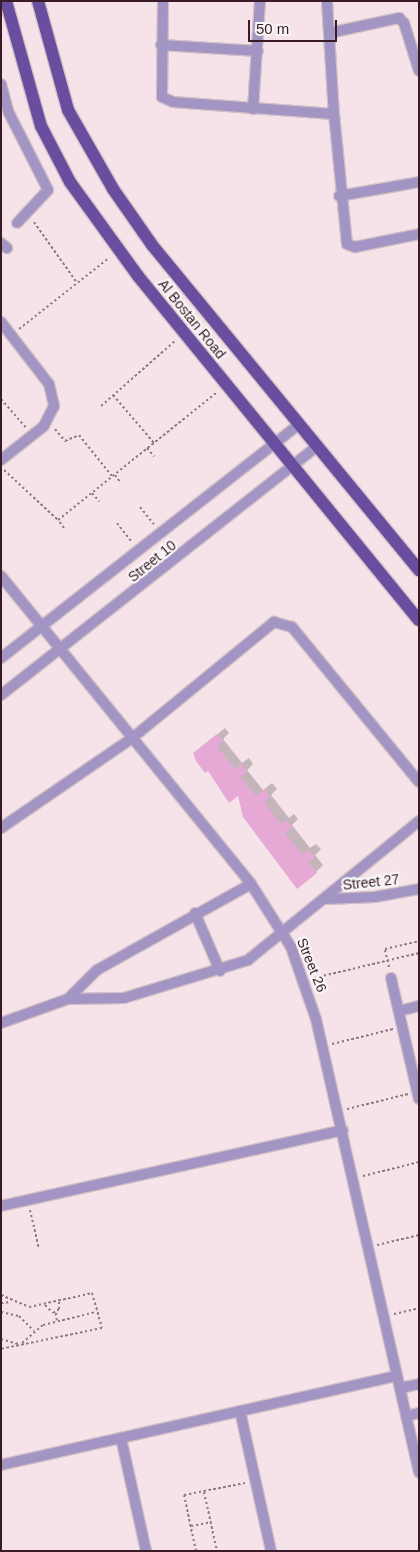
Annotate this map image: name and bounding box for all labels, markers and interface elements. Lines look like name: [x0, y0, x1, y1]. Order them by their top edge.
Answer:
scale bar: [250, 10, 339, 42]
text: 50 m: [256, 20, 289, 37]
street label: Al Bostan Road: [155, 276, 229, 362]
street label: Street 10: [125, 537, 179, 585]
street label: Street 27: [342, 871, 400, 893]
street label: Street 26: [294, 936, 330, 994]

